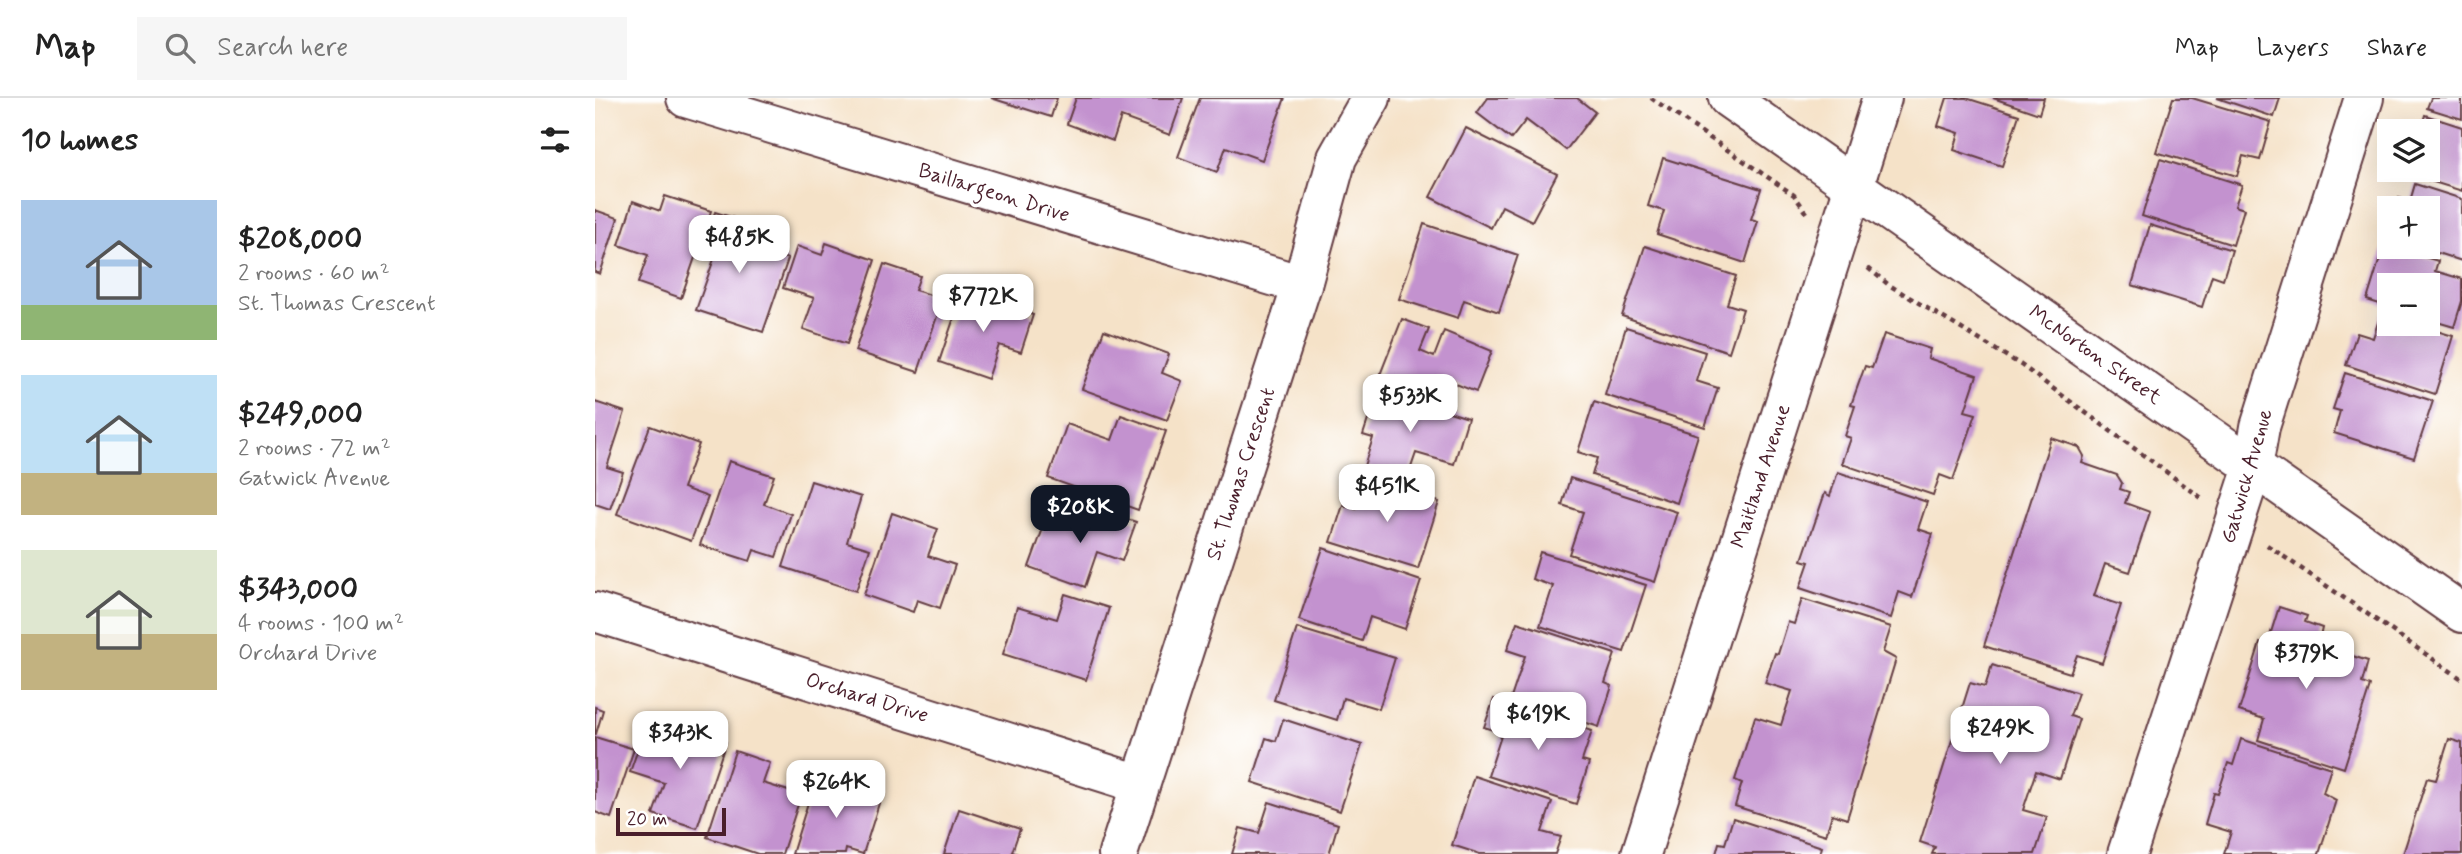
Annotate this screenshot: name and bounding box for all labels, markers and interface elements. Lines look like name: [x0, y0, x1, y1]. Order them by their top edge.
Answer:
search box: [137, 17, 627, 80]
text: Map: [35, 26, 95, 70]
icon: search: [161, 29, 199, 67]
text: Search here: [217, 31, 348, 65]
text: Map: [2175, 33, 2219, 64]
text: Layers: [2257, 33, 2329, 64]
text: Share: [2367, 33, 2427, 64]
map controls: [2377, 119, 2440, 336]
button: layers: [2377, 119, 2440, 182]
text: 10 homes: [21, 121, 138, 160]
icon: filters: [536, 121, 574, 159]
street label: Baillargeon Drive: [914, 157, 1073, 231]
button: +: [2377, 196, 2440, 259]
pin: $485K: [690, 216, 788, 275]
text: $208,000: [238, 220, 362, 259]
text: $485K: [705, 223, 773, 253]
icon: home: [77, 228, 161, 312]
text: 2 rooms · 60 m²: [238, 259, 390, 289]
button: −: [2377, 273, 2440, 336]
pin: $772K: [934, 274, 1032, 334]
text: $772K: [949, 282, 1018, 312]
text: St. Thomas Crescent: [238, 289, 436, 319]
street label: McNorton Street: [2023, 299, 2168, 412]
pin: $533K: [1361, 374, 1459, 434]
text: $533K: [1379, 382, 1441, 412]
street label: St. Thomas Crescent: [1200, 384, 1282, 564]
text: $249,000: [238, 395, 363, 434]
street label: Maitland Avenue: [1725, 400, 1797, 552]
icon: home: [77, 403, 161, 487]
street label: Gatwick Avenue: [2214, 405, 2280, 547]
text: 2 rooms · 72 m²: [238, 434, 391, 464]
text: Gatwick Avenue: [238, 464, 390, 494]
pin: $451K: [1338, 464, 1436, 524]
text: $451K: [1355, 472, 1419, 502]
pin: $208K: [1031, 486, 1129, 545]
text: $208K: [1047, 493, 1113, 523]
text: $343,000: [238, 570, 358, 609]
icon: home: [77, 578, 161, 662]
text: 4 rooms · 100 m²: [238, 609, 404, 639]
pin: $379K: [2257, 632, 2355, 691]
text: Orchard Drive: [238, 639, 377, 669]
text: $379K: [2274, 639, 2338, 669]
street label: Orchard Drive: [802, 666, 932, 730]
pin: $619K: [1489, 692, 1587, 752]
text: $619K: [1506, 700, 1570, 730]
pin: $249K: [1951, 706, 2049, 766]
pin: $343K: [631, 712, 729, 771]
text: $249K: [1966, 714, 2034, 744]
text: $343K: [648, 719, 712, 749]
pin: $264K: [787, 760, 885, 820]
text: $264K: [802, 768, 870, 798]
scale bar: [616, 805, 726, 837]
text: 20 m: [627, 807, 667, 832]

